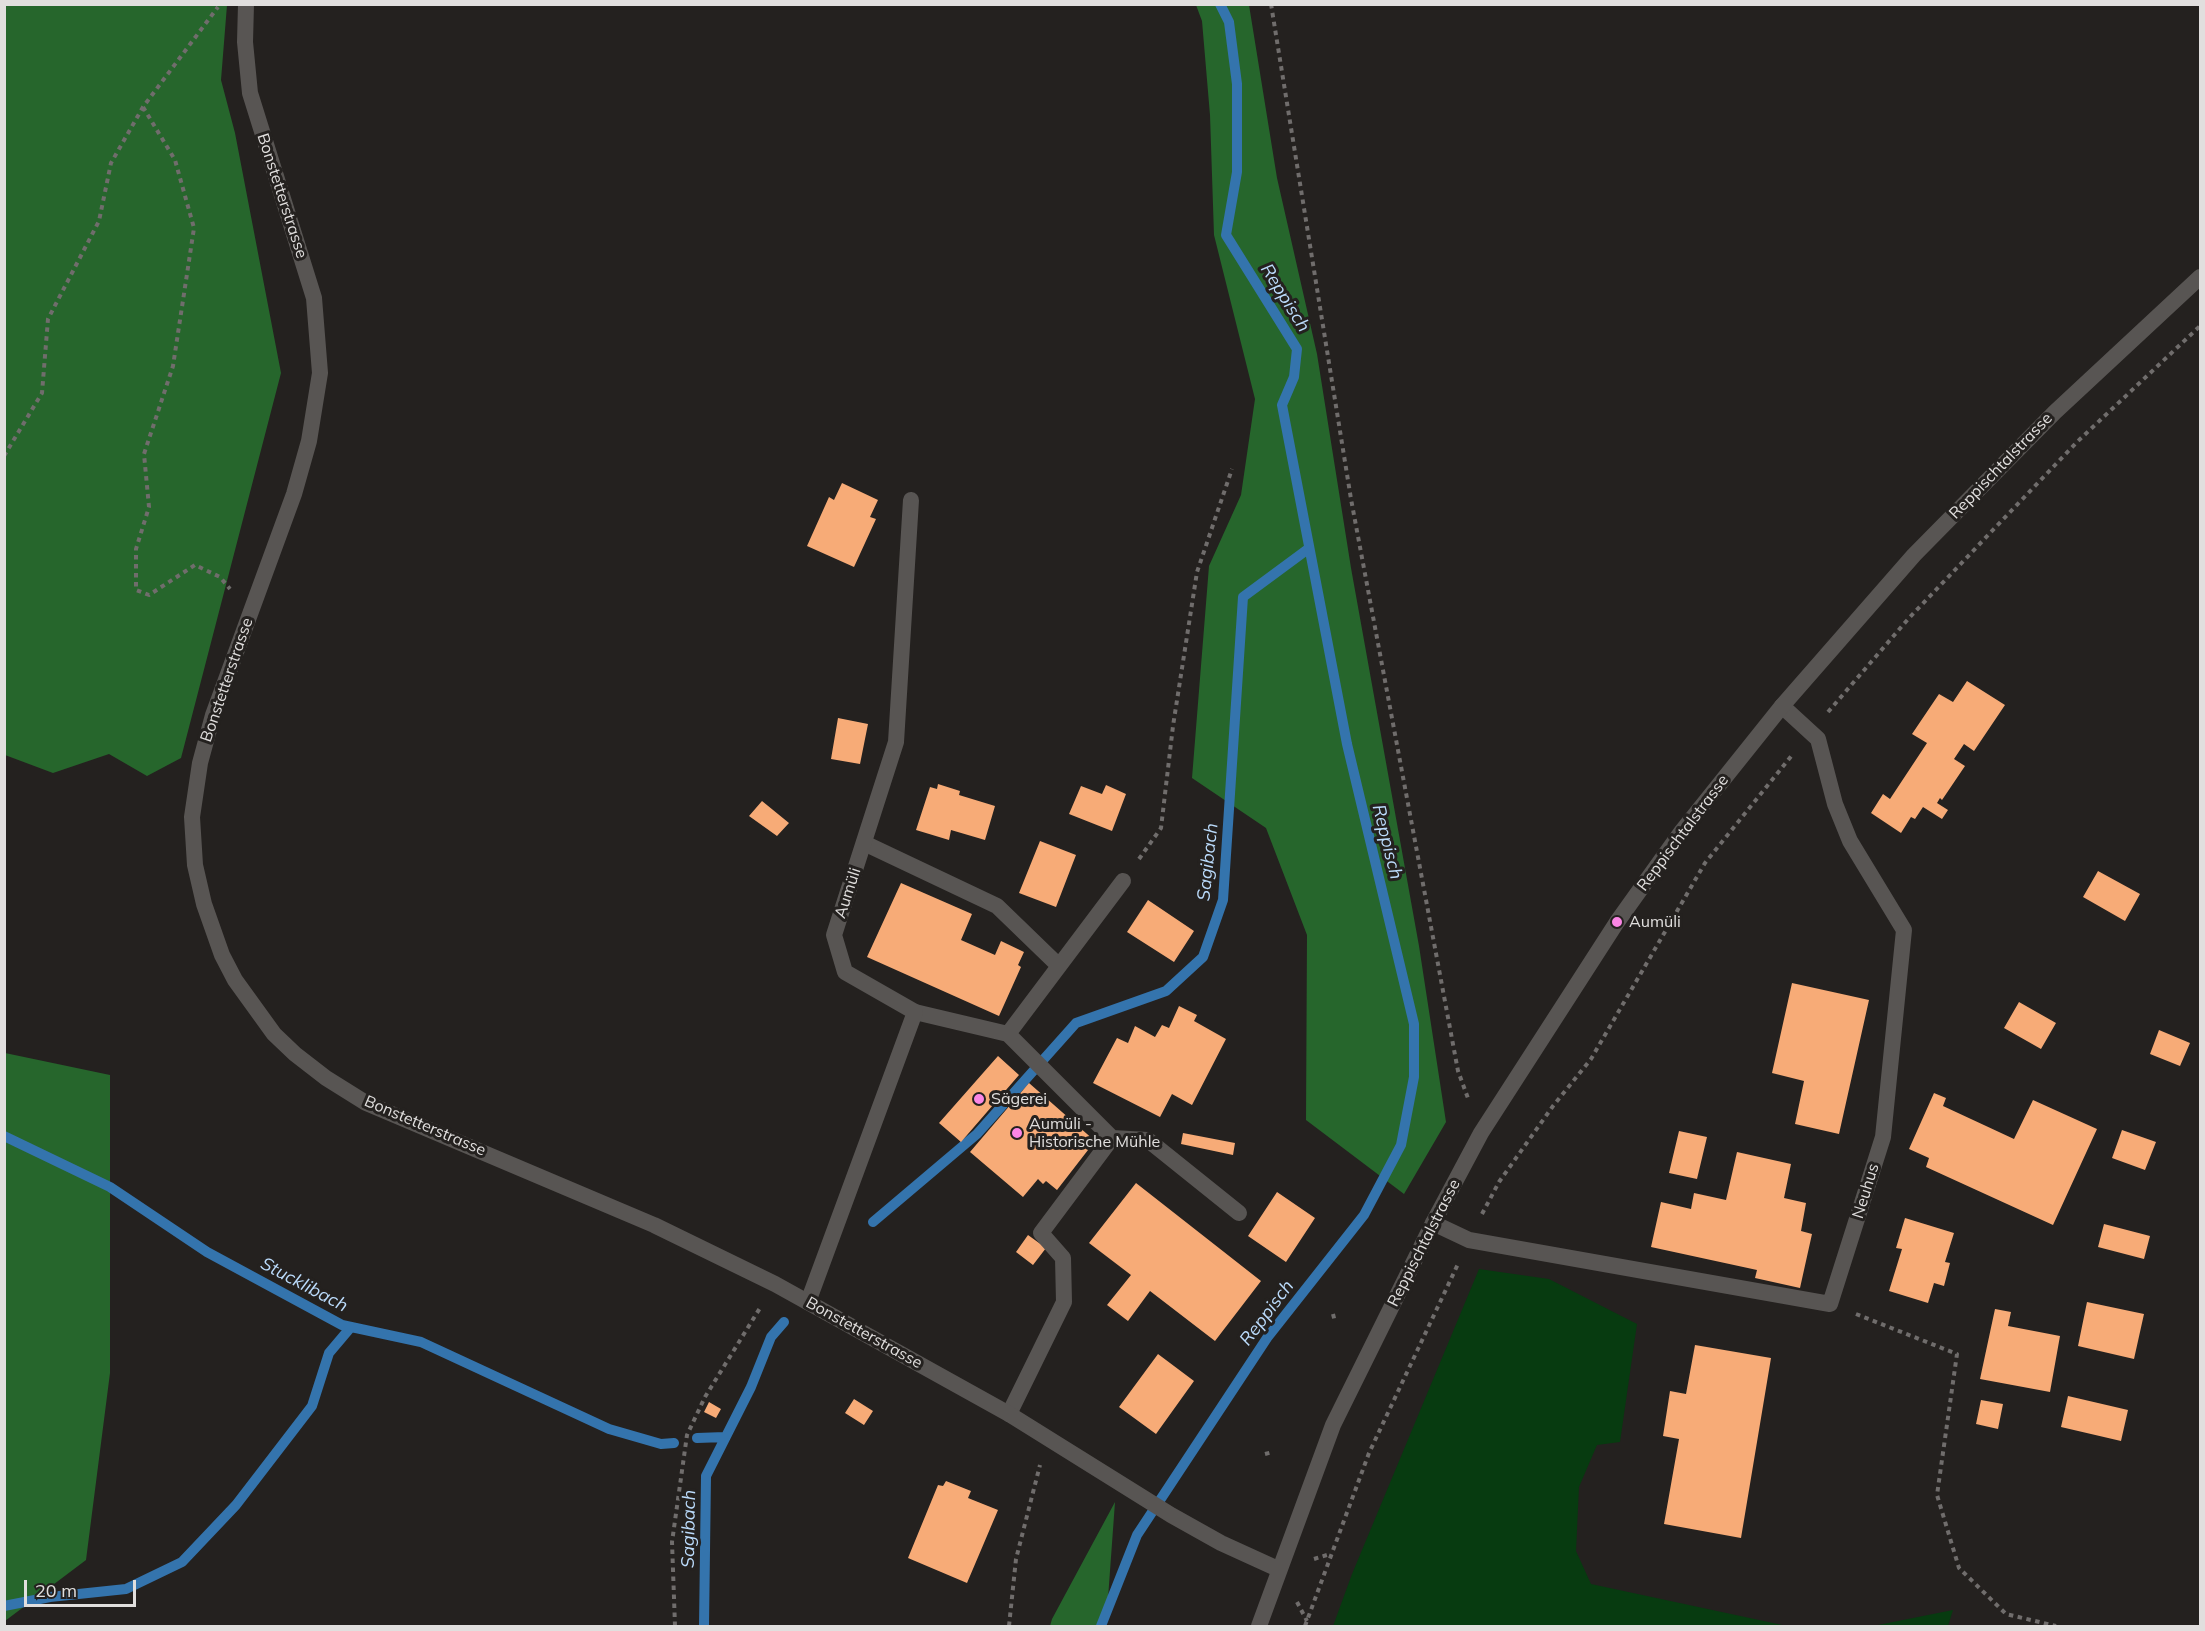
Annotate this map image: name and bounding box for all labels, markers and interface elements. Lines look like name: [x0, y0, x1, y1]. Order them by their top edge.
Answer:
street label: Bonstetterstrasse: [253, 131, 311, 261]
water label: Reppisch: [1256, 260, 1314, 336]
street label: Reppischtalstrasse: [1945, 409, 2057, 523]
street label: Bonstetterstrasse: [197, 615, 257, 745]
street label: Reppischtalstrasse: [1633, 771, 1733, 895]
water label: Reppisch: [1367, 802, 1407, 882]
water label: Sagibach: [1193, 822, 1223, 902]
street label: Aumüli: [831, 865, 865, 921]
place label: Aumüli: [1629, 912, 1681, 932]
marker: Aumüli: [1610, 915, 1624, 929]
place label: Sägerei: [991, 1089, 1047, 1109]
street label: Bonstetterstrasse: [361, 1092, 489, 1160]
marker: Sägerei: [972, 1092, 986, 1106]
place label: Aumüli - Historische Mühle: [1029, 1114, 1160, 1152]
marker: Aumüli - Historische Mühle: [1010, 1126, 1024, 1140]
street label: Neuhus: [1849, 1161, 1883, 1221]
street label: Reppischtalstrasse: [1384, 1176, 1464, 1310]
water label: Stucklibach: [257, 1253, 351, 1317]
water label: Reppisch: [1235, 1276, 1299, 1350]
street label: Bonstetterstrasse: [802, 1293, 926, 1373]
water label: Sagibach: [678, 1490, 700, 1568]
scale bar: [27, 1568, 140, 1606]
text: 20 m: [35, 1579, 77, 1602]

